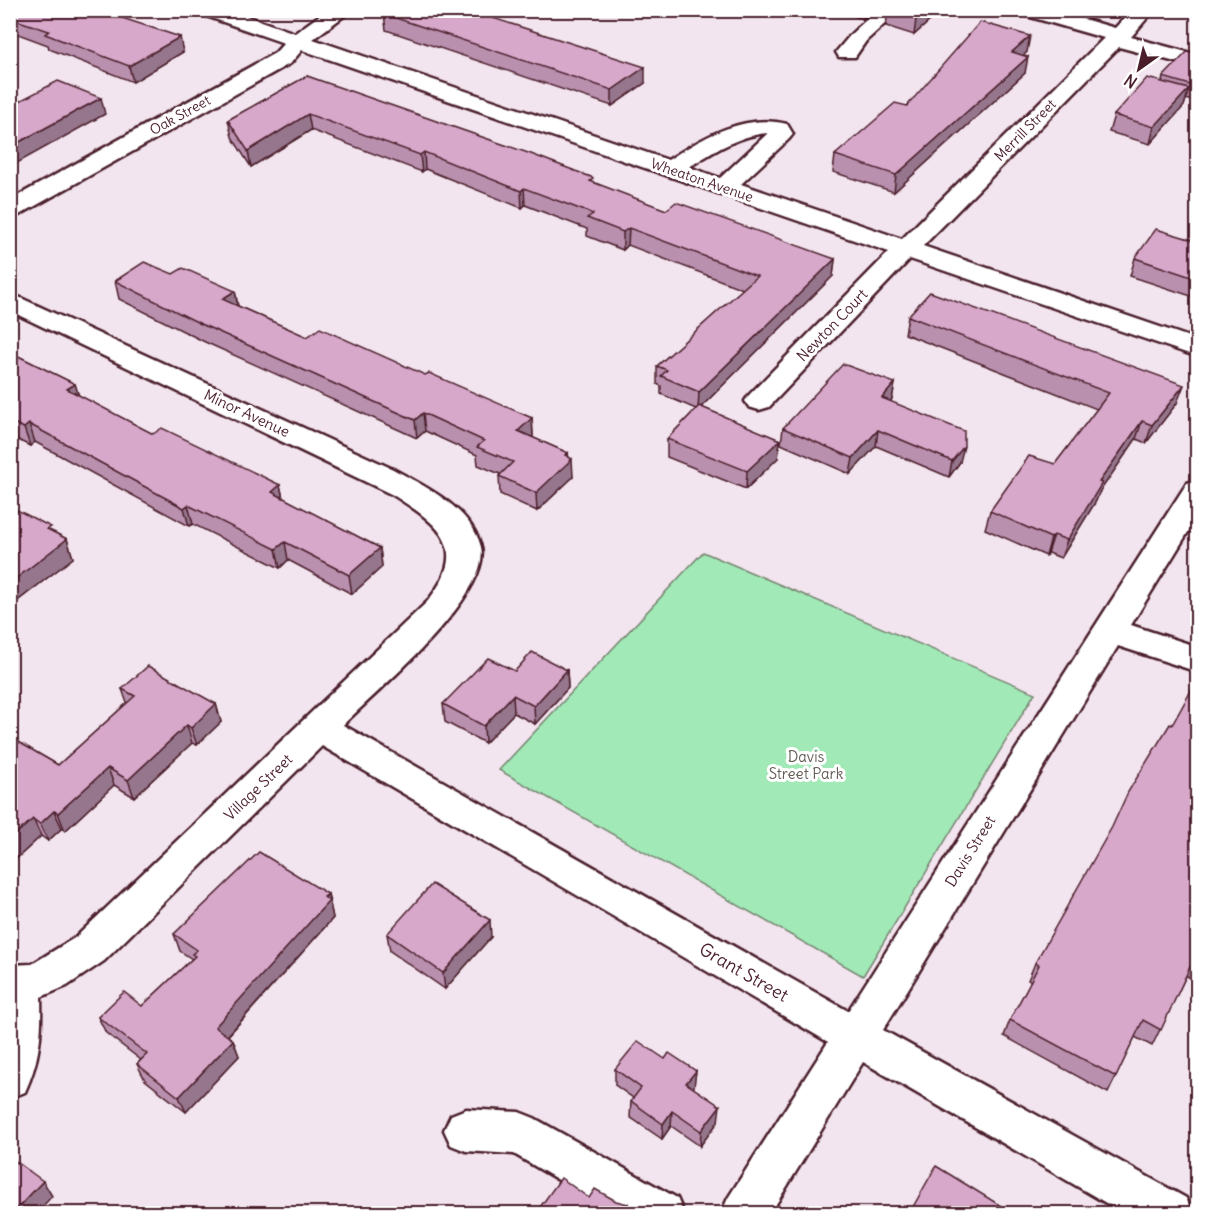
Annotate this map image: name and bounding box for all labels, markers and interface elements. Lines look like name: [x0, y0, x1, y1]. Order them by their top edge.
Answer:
north arrow: [1109, 39, 1169, 99]
text: N: [1120, 70, 1141, 93]
street label: Oak Street: [146, 91, 214, 139]
street label: Merrill Street: [990, 95, 1060, 165]
street label: Wheaton Avenue: [648, 154, 756, 206]
street label: Newton Court: [793, 285, 871, 365]
street label: Minor Avenue: [201, 385, 293, 441]
park label: Davis Street Park: [769, 747, 844, 783]
street label: Village Street: [220, 750, 296, 824]
street label: Davis Street: [941, 812, 999, 890]
street label: Grant Street: [695, 937, 793, 1007]

